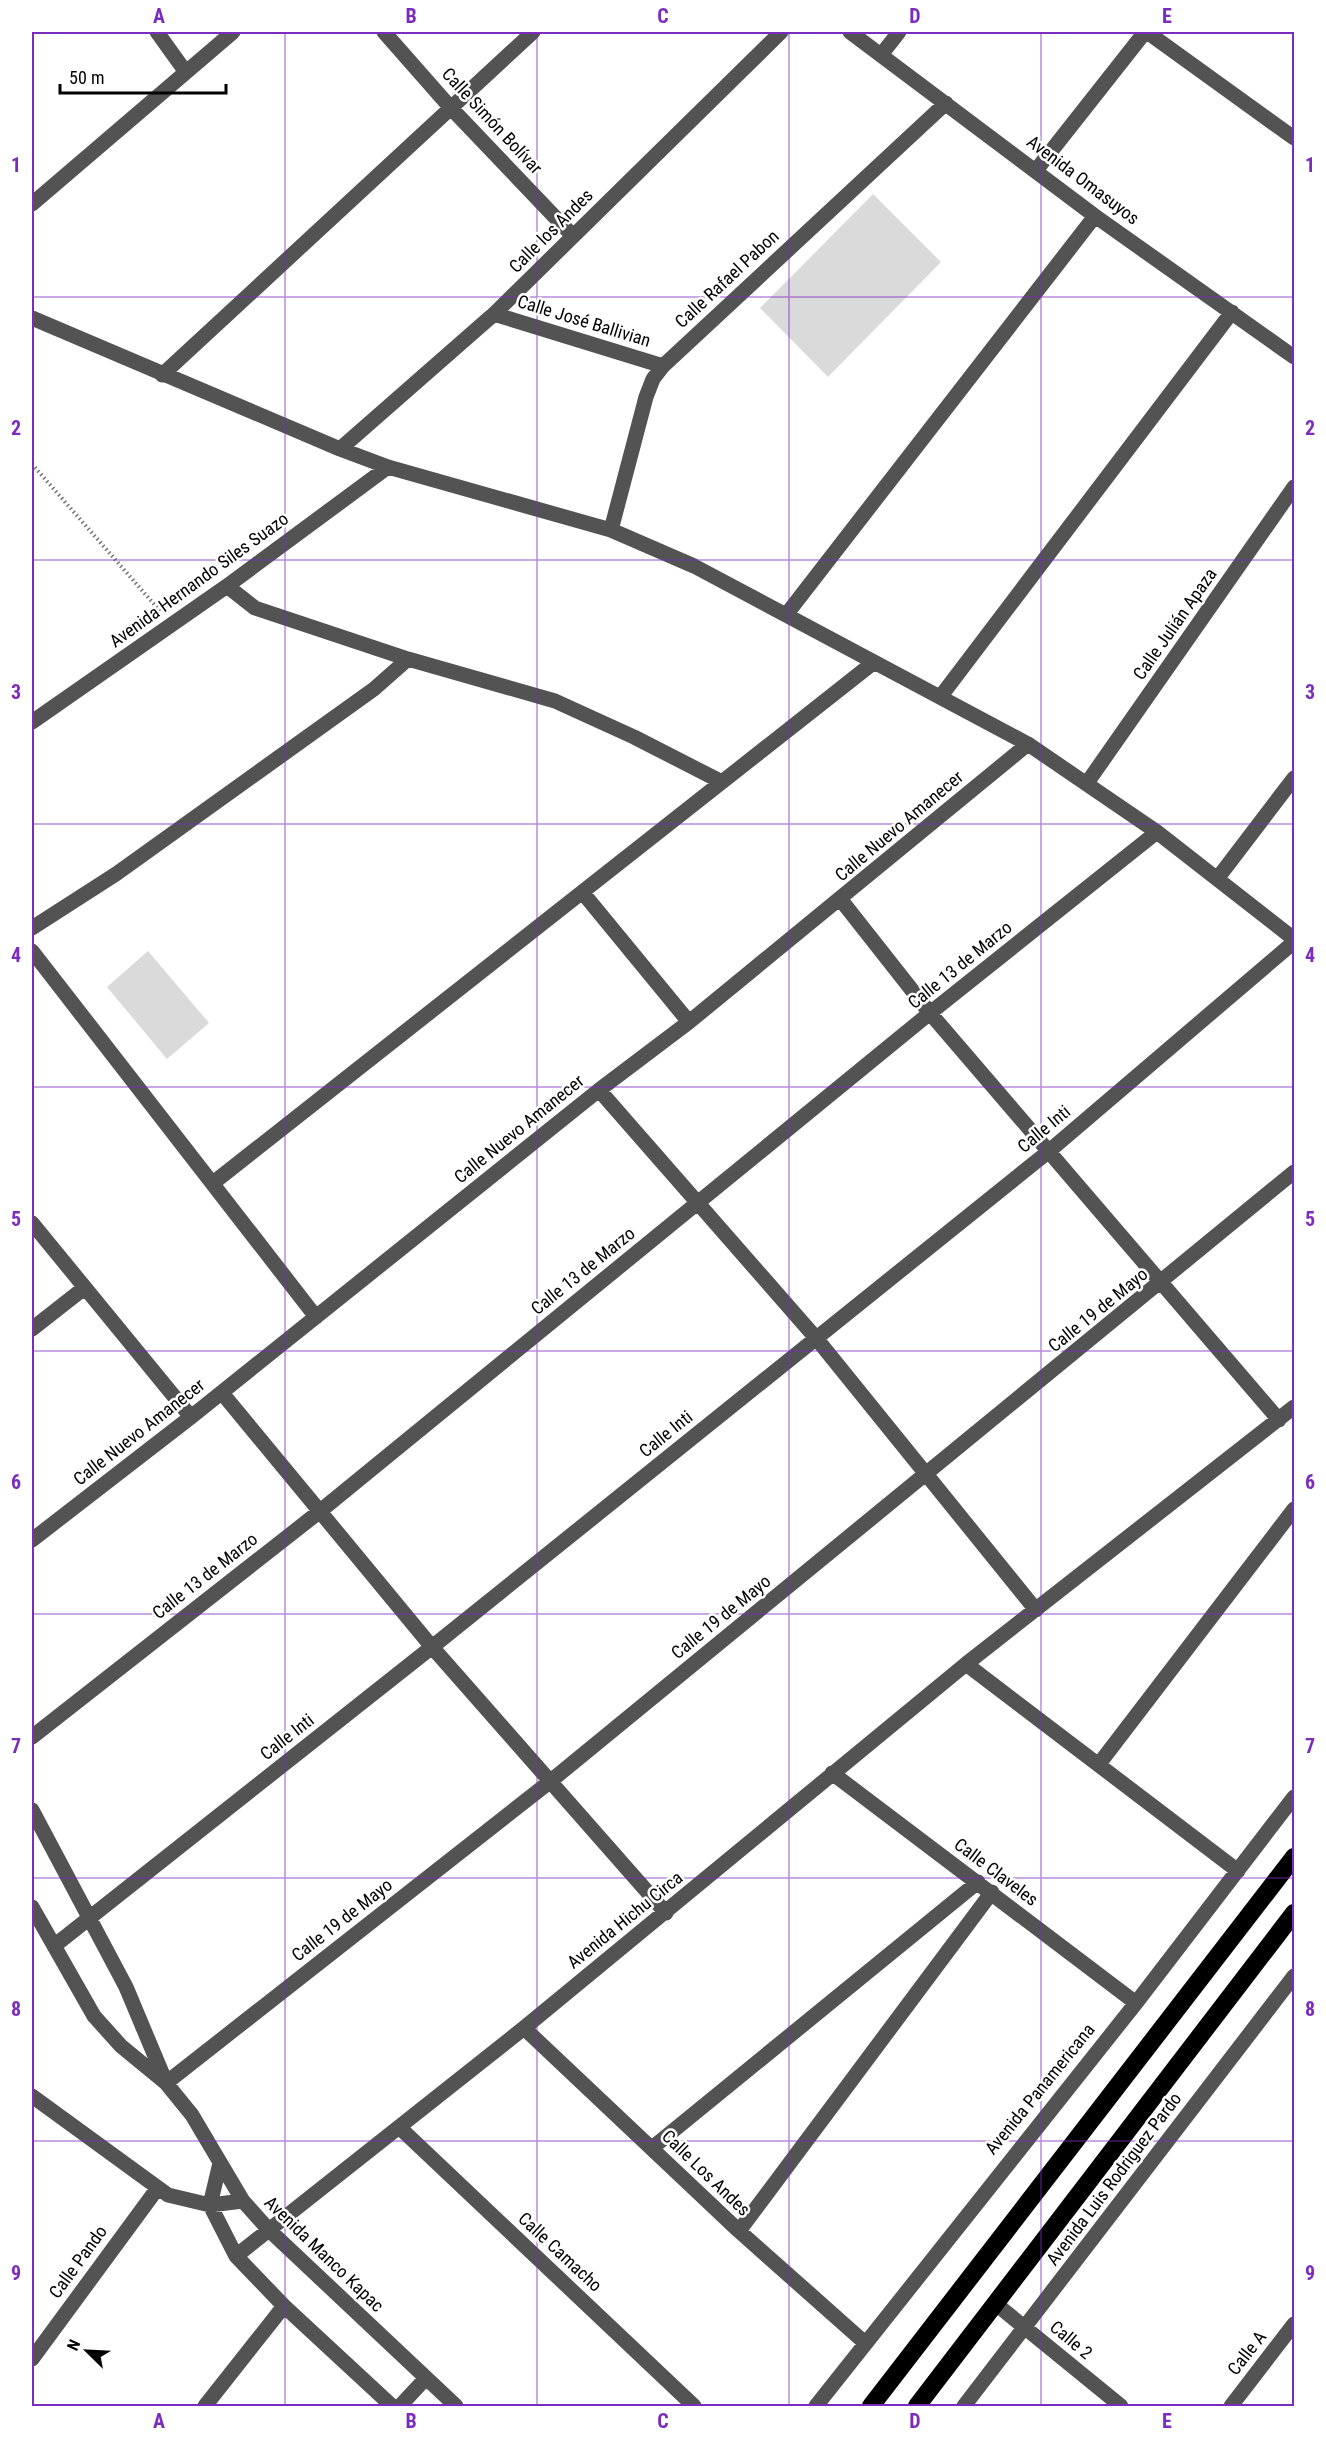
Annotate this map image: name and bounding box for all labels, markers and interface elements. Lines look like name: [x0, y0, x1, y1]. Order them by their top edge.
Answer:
text: A: [153, 4, 165, 28]
text: B: [405, 4, 417, 28]
text: C: [657, 4, 669, 28]
text: D: [909, 4, 921, 28]
text: E: [1162, 4, 1172, 28]
scale bar: [60, 57, 226, 95]
street label: Calle Simón Bolívar: [438, 63, 547, 178]
text: 50 m: [69, 67, 104, 88]
street label: Avenida Omasuyos: [1023, 131, 1144, 229]
text: 1: [11, 153, 21, 177]
text: 1: [1305, 153, 1315, 177]
street label: Calle los Andes: [504, 184, 597, 277]
street label: Calle Rafael Pabon: [671, 225, 783, 332]
street label: Calle José Ballivian: [515, 290, 653, 351]
text: 2: [11, 416, 21, 440]
text: 2: [1305, 416, 1315, 440]
street label: Avenida Hernando Siles Suazo: [105, 508, 292, 651]
street label: Calle Julián Apaza: [1128, 564, 1221, 683]
text: 3: [11, 680, 21, 704]
text: 3: [1305, 680, 1315, 704]
street label: Calle Nuevo Amanecer: [830, 766, 967, 885]
street label: Calle 13 de Marzo: [904, 916, 1016, 1013]
text: 4: [11, 943, 21, 967]
text: 4: [1305, 943, 1315, 967]
street label: Calle Nuevo Amanecer: [450, 1070, 588, 1187]
street label: Calle Inti: [1013, 1101, 1074, 1157]
text: 5: [11, 1207, 21, 1231]
text: 5: [1305, 1207, 1315, 1231]
street label: Calle 13 de Marzo: [527, 1222, 639, 1319]
street label: Calle 19 de Mayo: [1044, 1263, 1152, 1356]
street label: Calle Nuevo Amanecer: [69, 1374, 209, 1489]
street label: Calle Inti: [635, 1406, 697, 1461]
text: 6: [11, 1470, 21, 1494]
text: 6: [1305, 1470, 1315, 1494]
street label: Calle 13 de Marzo: [148, 1528, 261, 1623]
street label: Calle 19 de Mayo: [667, 1570, 775, 1663]
street label: Calle Inti: [256, 1709, 318, 1764]
text: 7: [11, 1734, 21, 1758]
text: 7: [1305, 1734, 1315, 1758]
street label: Calle Claveles: [950, 1833, 1042, 1910]
street label: Avenida Hichu Circa: [563, 1867, 687, 1973]
street label: Calle 19 de Mayo: [287, 1874, 396, 1965]
text: 8: [11, 1997, 21, 2021]
text: 8: [1305, 1997, 1315, 2021]
street label: Avenida Panamericana: [980, 2019, 1099, 2158]
street label: Avenida Luis Rodriguez Pardo: [1042, 2088, 1185, 2269]
street label: Calle Los Andes: [658, 2125, 755, 2220]
street label: Avenida Manco Kapac: [261, 2191, 388, 2316]
street label: Calle Camacho: [514, 2208, 607, 2296]
street label: Calle Pando: [44, 2221, 111, 2302]
text: 9: [11, 2261, 21, 2285]
text: 9: [1305, 2261, 1315, 2285]
street label: Calle 2: [1046, 2316, 1097, 2363]
north arrow: [57, 2321, 117, 2381]
street label: Calle A: [1223, 2326, 1271, 2379]
text: N: [63, 2337, 84, 2353]
text: A: [153, 2409, 165, 2433]
text: B: [405, 2409, 417, 2433]
text: C: [657, 2409, 669, 2433]
text: D: [909, 2409, 921, 2433]
text: E: [1162, 2409, 1172, 2433]

